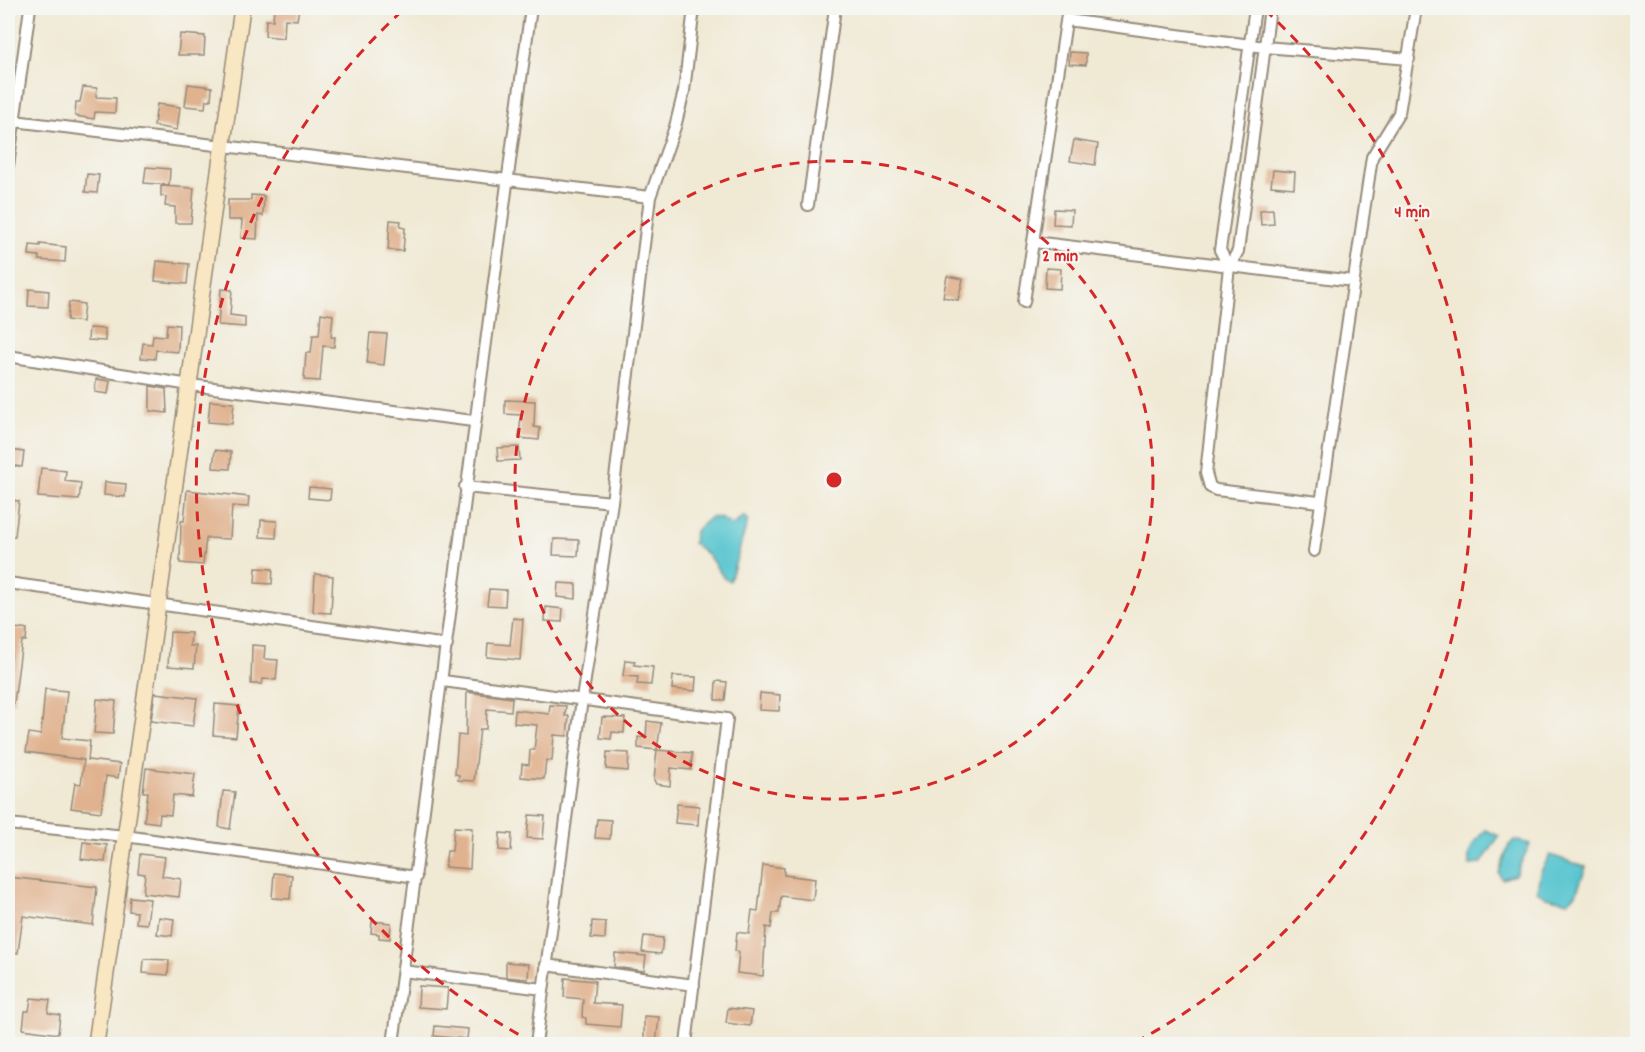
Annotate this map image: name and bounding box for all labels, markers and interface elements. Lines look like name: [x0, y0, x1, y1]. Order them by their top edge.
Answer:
text: 4 min: [1394, 201, 1430, 226]
text: 2 min: [1042, 245, 1078, 270]
centre of rings: [824, 470, 844, 490]

